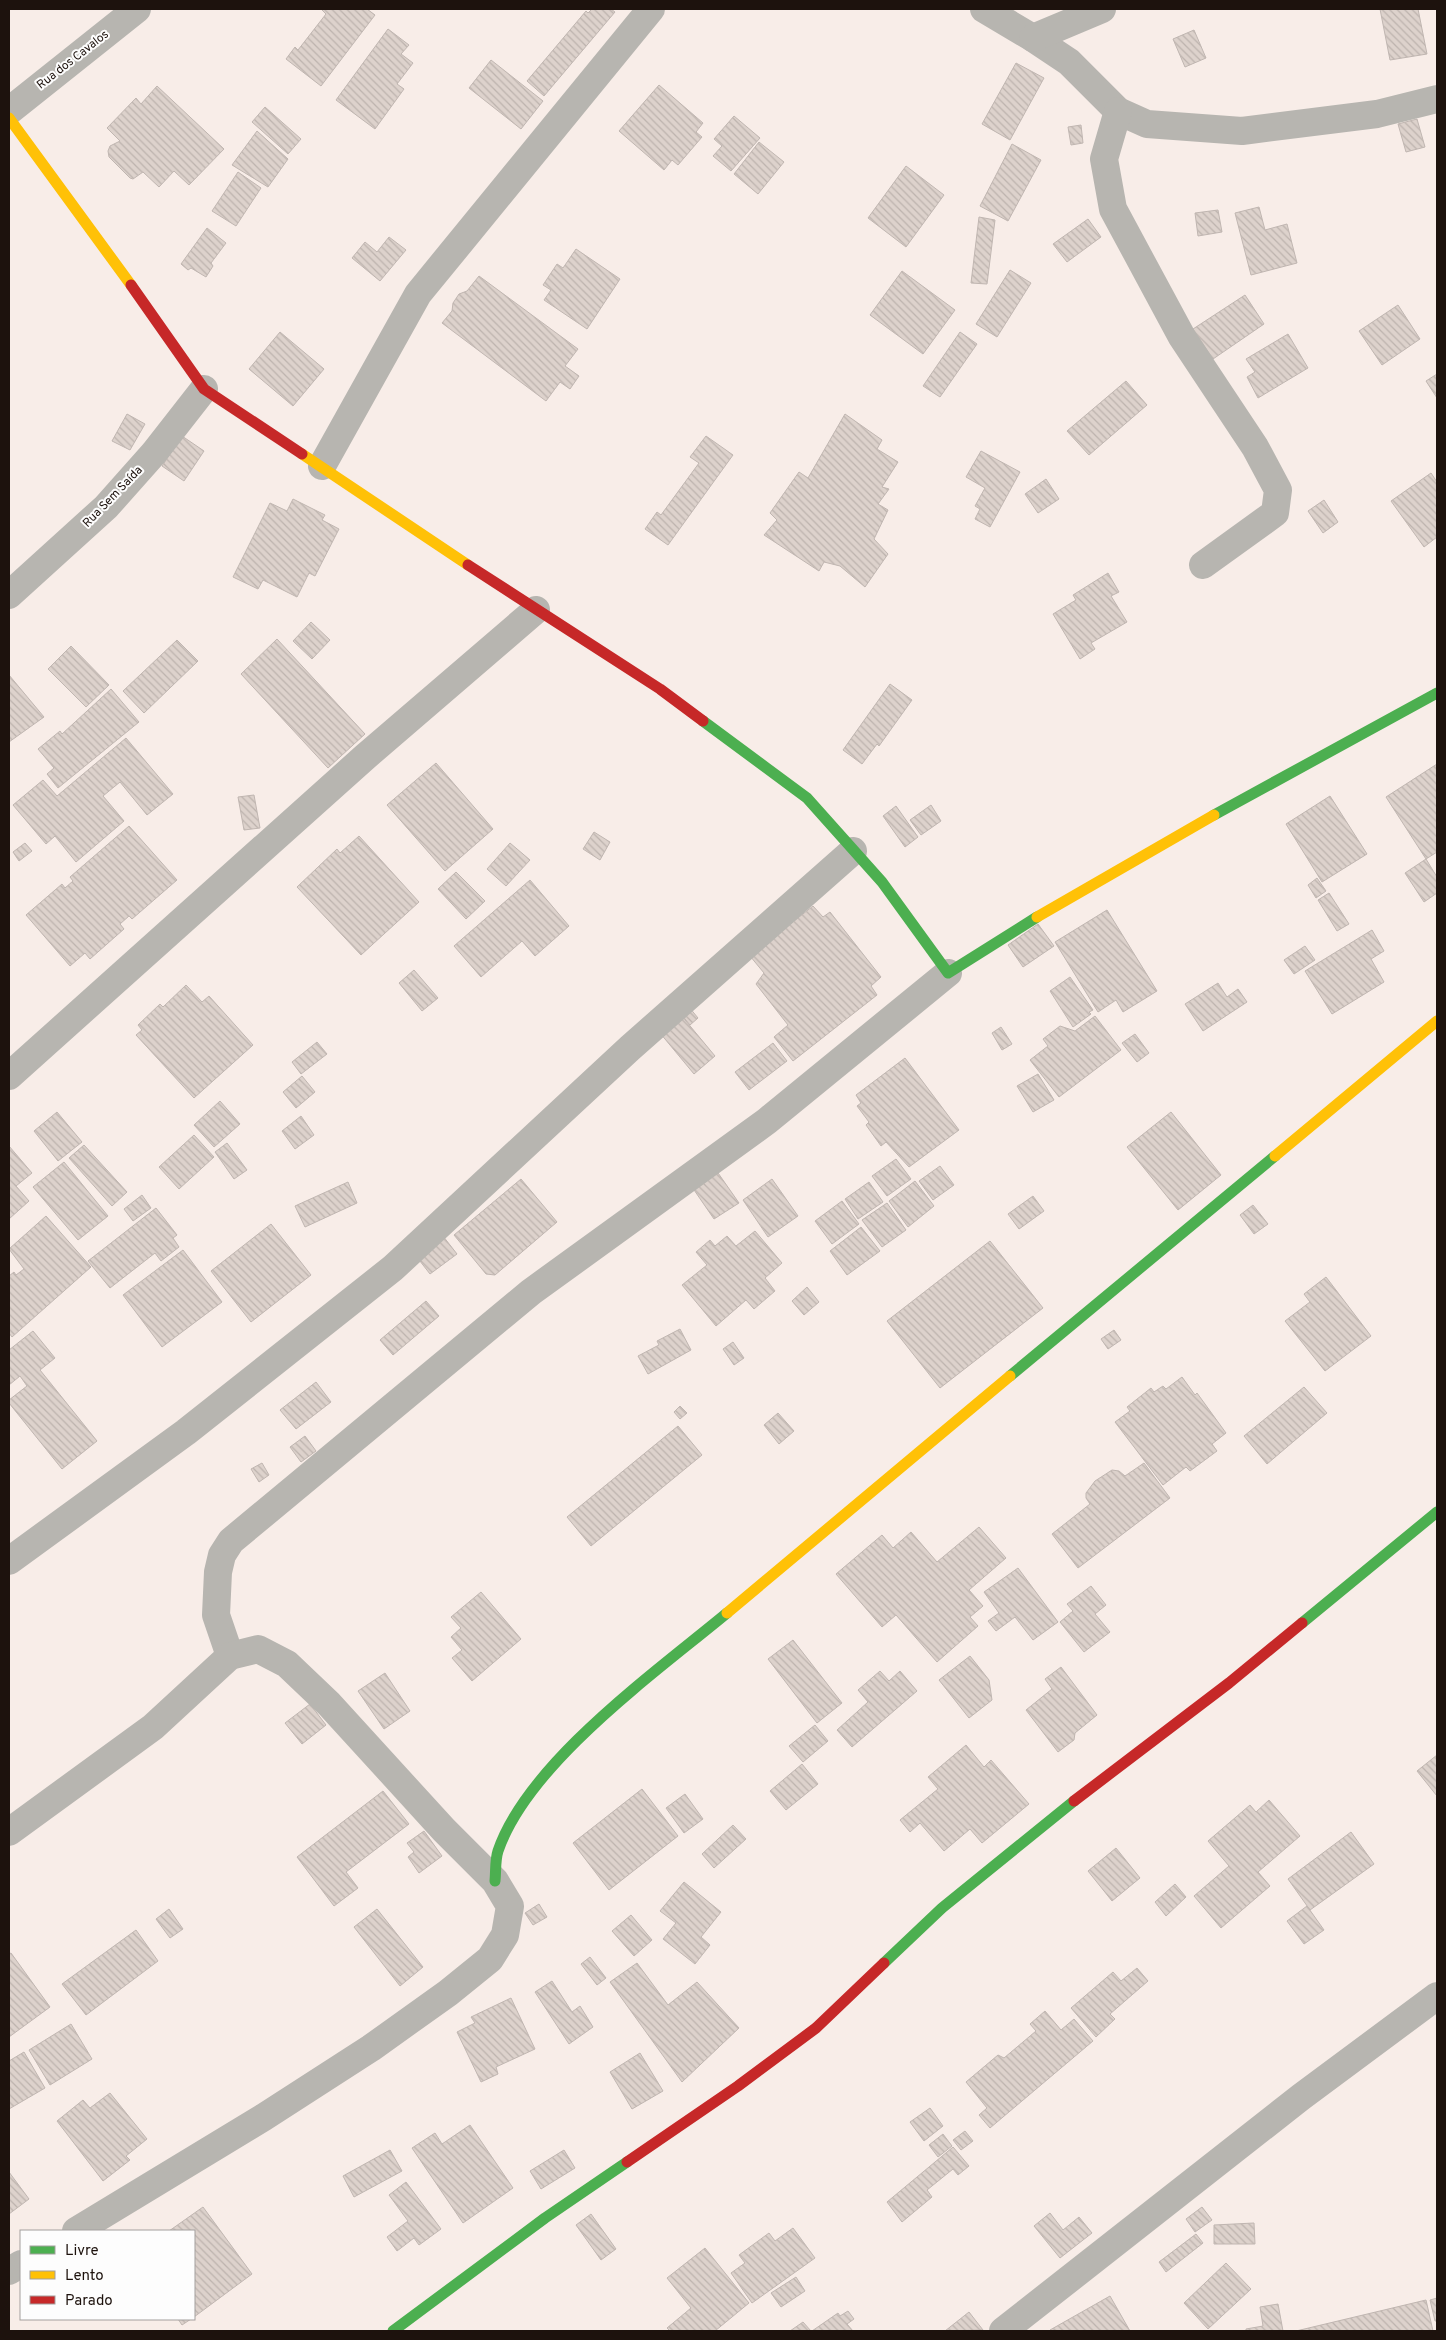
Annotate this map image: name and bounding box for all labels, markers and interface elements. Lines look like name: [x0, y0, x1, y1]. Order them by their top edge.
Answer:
street label: Rua dos Cavalos: [34, 27, 112, 93]
street label: Rua Sem Saída: [79, 463, 147, 531]
legend: [20, 2230, 195, 2320]
text: Livre: [65, 2242, 99, 2261]
text: Lento: [65, 2267, 104, 2286]
text: Parado: [65, 2292, 113, 2311]

